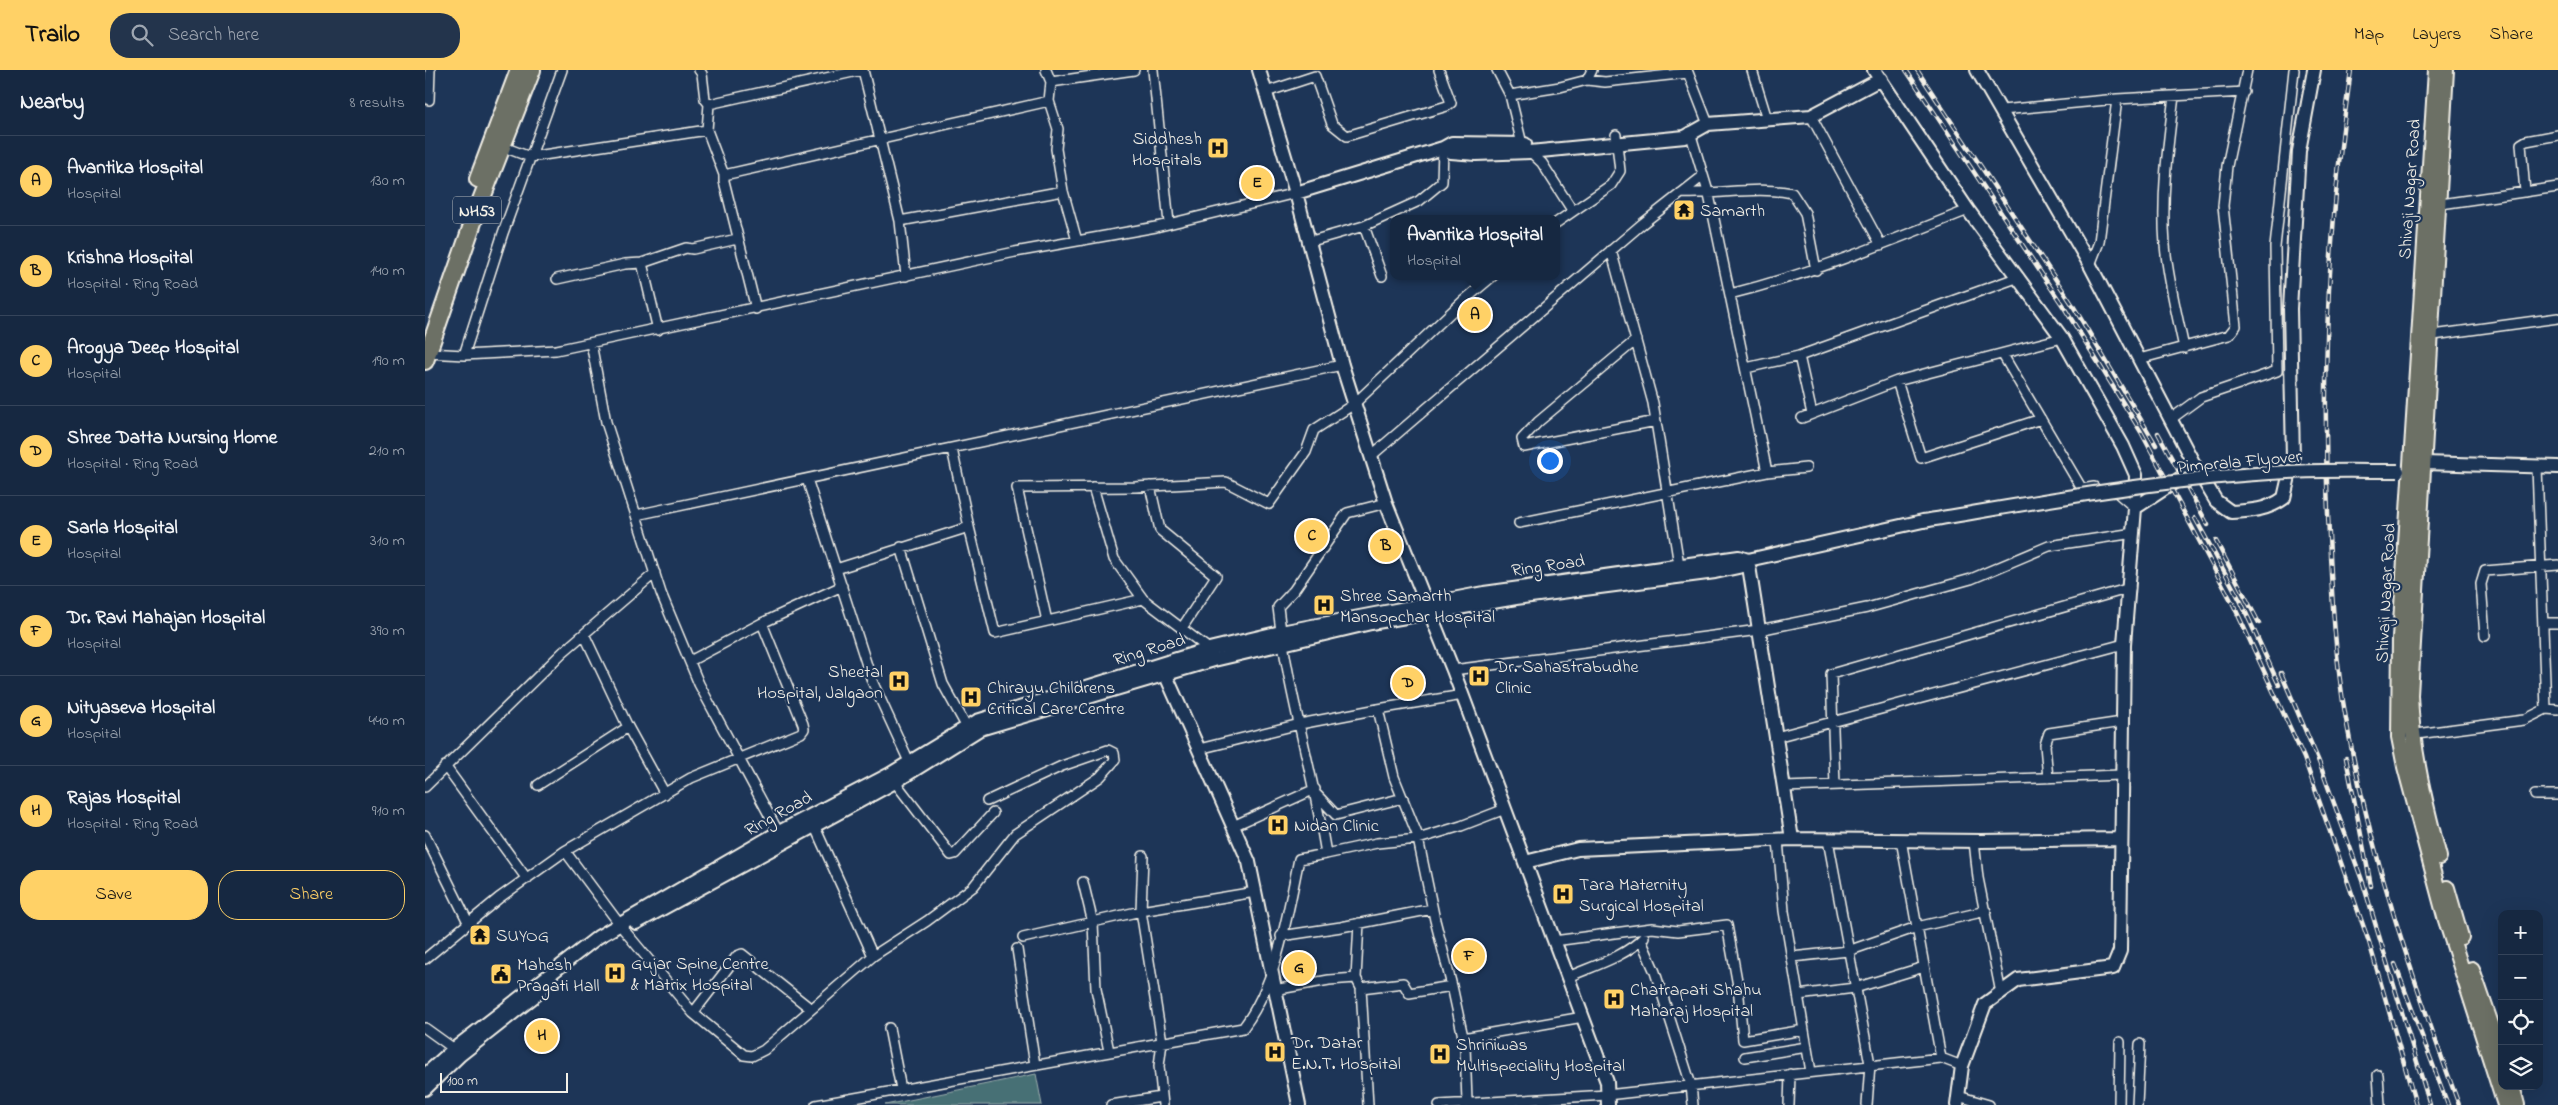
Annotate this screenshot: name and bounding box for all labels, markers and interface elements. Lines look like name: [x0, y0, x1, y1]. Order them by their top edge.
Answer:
search box: [110, 13, 460, 58]
text: Trailo: [25, 18, 80, 53]
icon: search: [128, 21, 156, 49]
text: Search here: [168, 22, 259, 49]
text: Map: [2354, 22, 2384, 48]
text: Layers: [2412, 22, 2462, 48]
text: Share: [2490, 22, 2533, 48]
text: Nearby: [20, 88, 84, 118]
text: 8 results: [349, 91, 405, 115]
street label: Shivaji Nagar Road: [2393, 118, 2430, 260]
place label: Siddhesh Hospitals: [1132, 127, 1202, 174]
hospital icon: Siddhesh Hospitals: [1206, 136, 1230, 160]
text: Avantika Hospital: [67, 155, 203, 182]
pin: E: [1241, 164, 1273, 202]
text: A: [31, 169, 41, 193]
text: 130 m: [370, 169, 405, 193]
text: Hospital: [67, 182, 121, 206]
road number: NH53: [453, 196, 501, 224]
temple icon: Samarth: [1672, 198, 1696, 222]
place label: Samarth: [1700, 199, 1765, 225]
popup: [1390, 215, 1560, 280]
text: Avantika Hospital: [1407, 222, 1543, 249]
text: Krishna Hospital: [67, 245, 193, 272]
text: Hospital: [1407, 249, 1461, 273]
text: B: [31, 259, 41, 283]
text: 140 m: [370, 259, 405, 283]
text: Hospital · Ring Road: [67, 272, 198, 296]
pin: A: [1459, 296, 1491, 334]
text: Arogya Deep Hospital: [67, 335, 239, 362]
text: C: [32, 349, 40, 373]
text: 190 m: [372, 349, 405, 373]
text: Hospital: [67, 362, 121, 386]
text: Shree Datta Nursing Home: [67, 425, 277, 452]
text: D: [30, 439, 42, 463]
text: 210 m: [369, 439, 405, 463]
street label: Pimprala Flyover: [2176, 445, 2303, 481]
your location: [1537, 448, 1563, 474]
text: Hospital · Ring Road: [67, 452, 198, 476]
text: Sarla Hospital: [67, 515, 178, 542]
pin: C: [1296, 517, 1328, 555]
street label: Shivaji Nagar Road: [2370, 522, 2405, 664]
pin: B: [1370, 527, 1402, 565]
text: E: [31, 529, 41, 553]
text: 310 m: [370, 529, 405, 553]
text: Hospital: [67, 542, 121, 566]
street label: Ring Road: [1510, 549, 1587, 586]
place label: Shree Samarth Mansopchar Hospital: [1340, 584, 1495, 631]
hospital icon: Shree Samarth Mansopchar Hospital: [1312, 593, 1336, 617]
text: Dr. Ravi Mahajan Hospital: [67, 605, 265, 632]
text: F: [31, 619, 41, 643]
text: 390 m: [370, 619, 405, 643]
street label: Ring Road: [1110, 628, 1189, 675]
text: Hospital: [67, 632, 121, 656]
place label: Dr. Sahastrabudhe Clinic: [1494, 655, 1639, 702]
place label: Sheetal Hospital, Jalgaon: [757, 660, 883, 708]
pin: D: [1392, 664, 1424, 702]
hospital icon: Dr. Sahastrabudhe Clinic: [1467, 664, 1491, 688]
hospital icon: Sheetal Hospital, Jalgaon: [887, 669, 911, 693]
place label: Chirayu Childrens Critical Care Centre: [987, 676, 1125, 723]
hospital icon: Chirayu Childrens Critical Care Centre: [959, 685, 983, 709]
text: Nityaseva Hospital: [67, 695, 215, 722]
text: G: [31, 709, 41, 733]
text: 440 m: [368, 709, 405, 733]
text: Hospital: [67, 722, 121, 746]
text: Rajas Hospital: [67, 785, 180, 812]
street label: Ring Road: [740, 785, 818, 845]
text: H: [31, 799, 41, 823]
text: 910 m: [372, 799, 405, 823]
text: Hospital · Ring Road: [67, 812, 198, 836]
hospital icon: Nidan Clinic: [1266, 813, 1290, 837]
place label: Nidan Clinic: [1294, 814, 1379, 840]
button: Save: [20, 870, 208, 920]
button: Share: [218, 870, 405, 920]
place label: Tara Maternity Surgical Hospital: [1579, 873, 1704, 921]
hospital icon: Tara Maternity Surgical Hospital: [1551, 882, 1575, 906]
map controls: [2498, 910, 2543, 1090]
button: +: [2498, 910, 2543, 955]
temple icon: SUYOG: [468, 923, 492, 947]
place label: SUYOG: [496, 924, 549, 950]
pin: F: [1453, 937, 1485, 975]
pin: G: [1283, 949, 1315, 987]
place label: Gujar Spine Centre & Matrix Hospital: [631, 952, 769, 999]
place label: Mahesh Pragati Hall: [517, 953, 599, 1001]
button: −: [2498, 955, 2543, 1000]
hospital icon: Gujar Spine Centre & Matrix Hospital: [603, 961, 627, 985]
public building icon: Mahesh Pragati Hall: [489, 962, 513, 986]
place label: Chatrapati Shahu Maharaj Hospital: [1630, 978, 1761, 1025]
hospital icon: Chatrapati Shahu Maharaj Hospital: [1602, 987, 1626, 1011]
button: locate: [2498, 1000, 2543, 1045]
pin: H: [526, 1017, 558, 1055]
place label: Dr. Datar E.N.T. Hospital: [1290, 1031, 1401, 1078]
place label: Shriniwas Multispeciality Hospital: [1456, 1033, 1625, 1080]
hospital icon: Dr. Datar E.N.T. Hospital: [1263, 1040, 1287, 1064]
hospital icon: Shriniwas Multispeciality Hospital: [1428, 1042, 1452, 1066]
button: layers: [2498, 1045, 2543, 1090]
scale bar: [440, 1070, 567, 1093]
text: 100 m: [447, 1071, 478, 1092]

